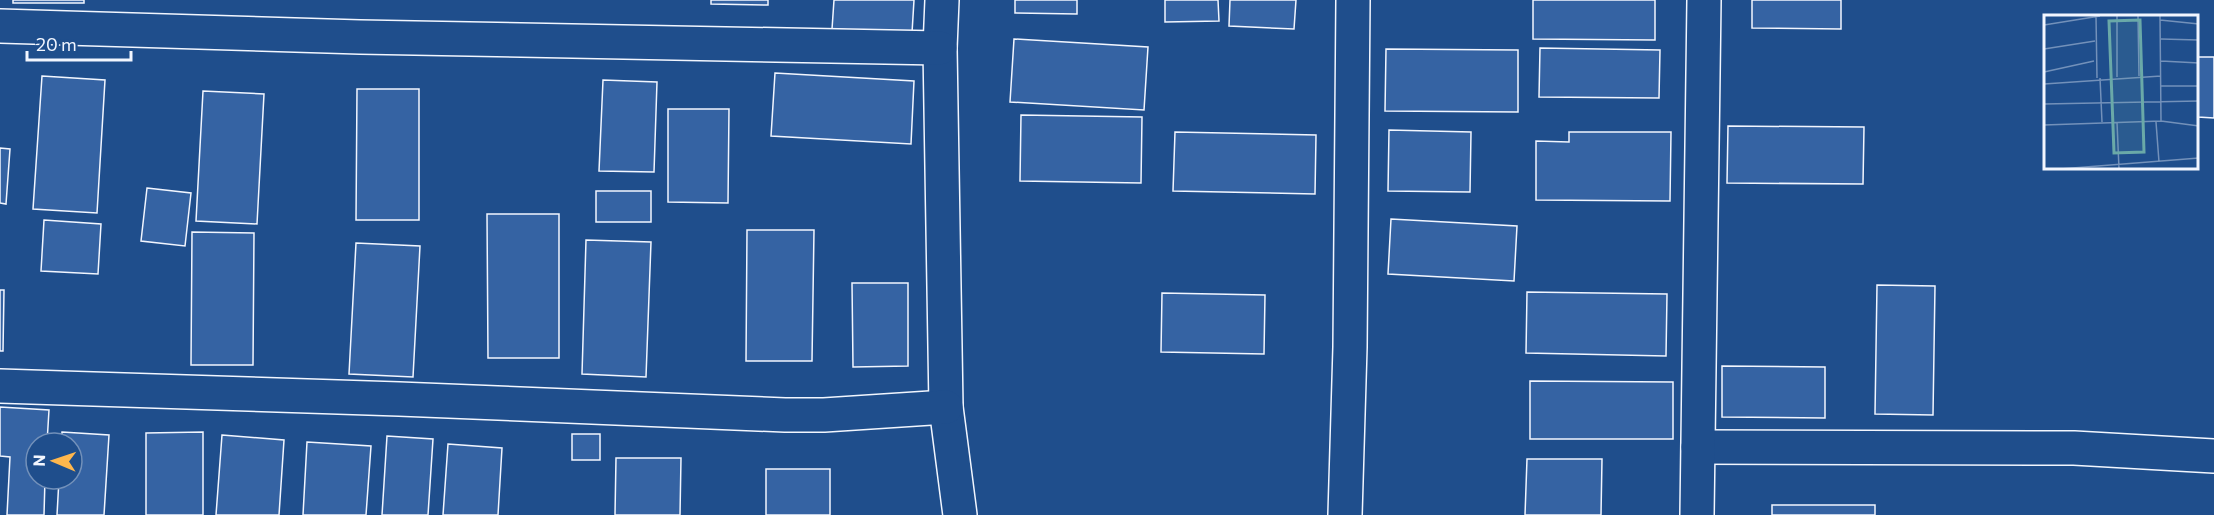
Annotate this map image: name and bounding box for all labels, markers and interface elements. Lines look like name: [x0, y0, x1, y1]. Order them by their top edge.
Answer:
inset map: [2044, 15, 2199, 170]
scale bar: [27, 24, 130, 62]
text: 20 m: [36, 33, 77, 55]
north arrow: [24, 431, 84, 491]
text: N: [29, 454, 48, 467]

